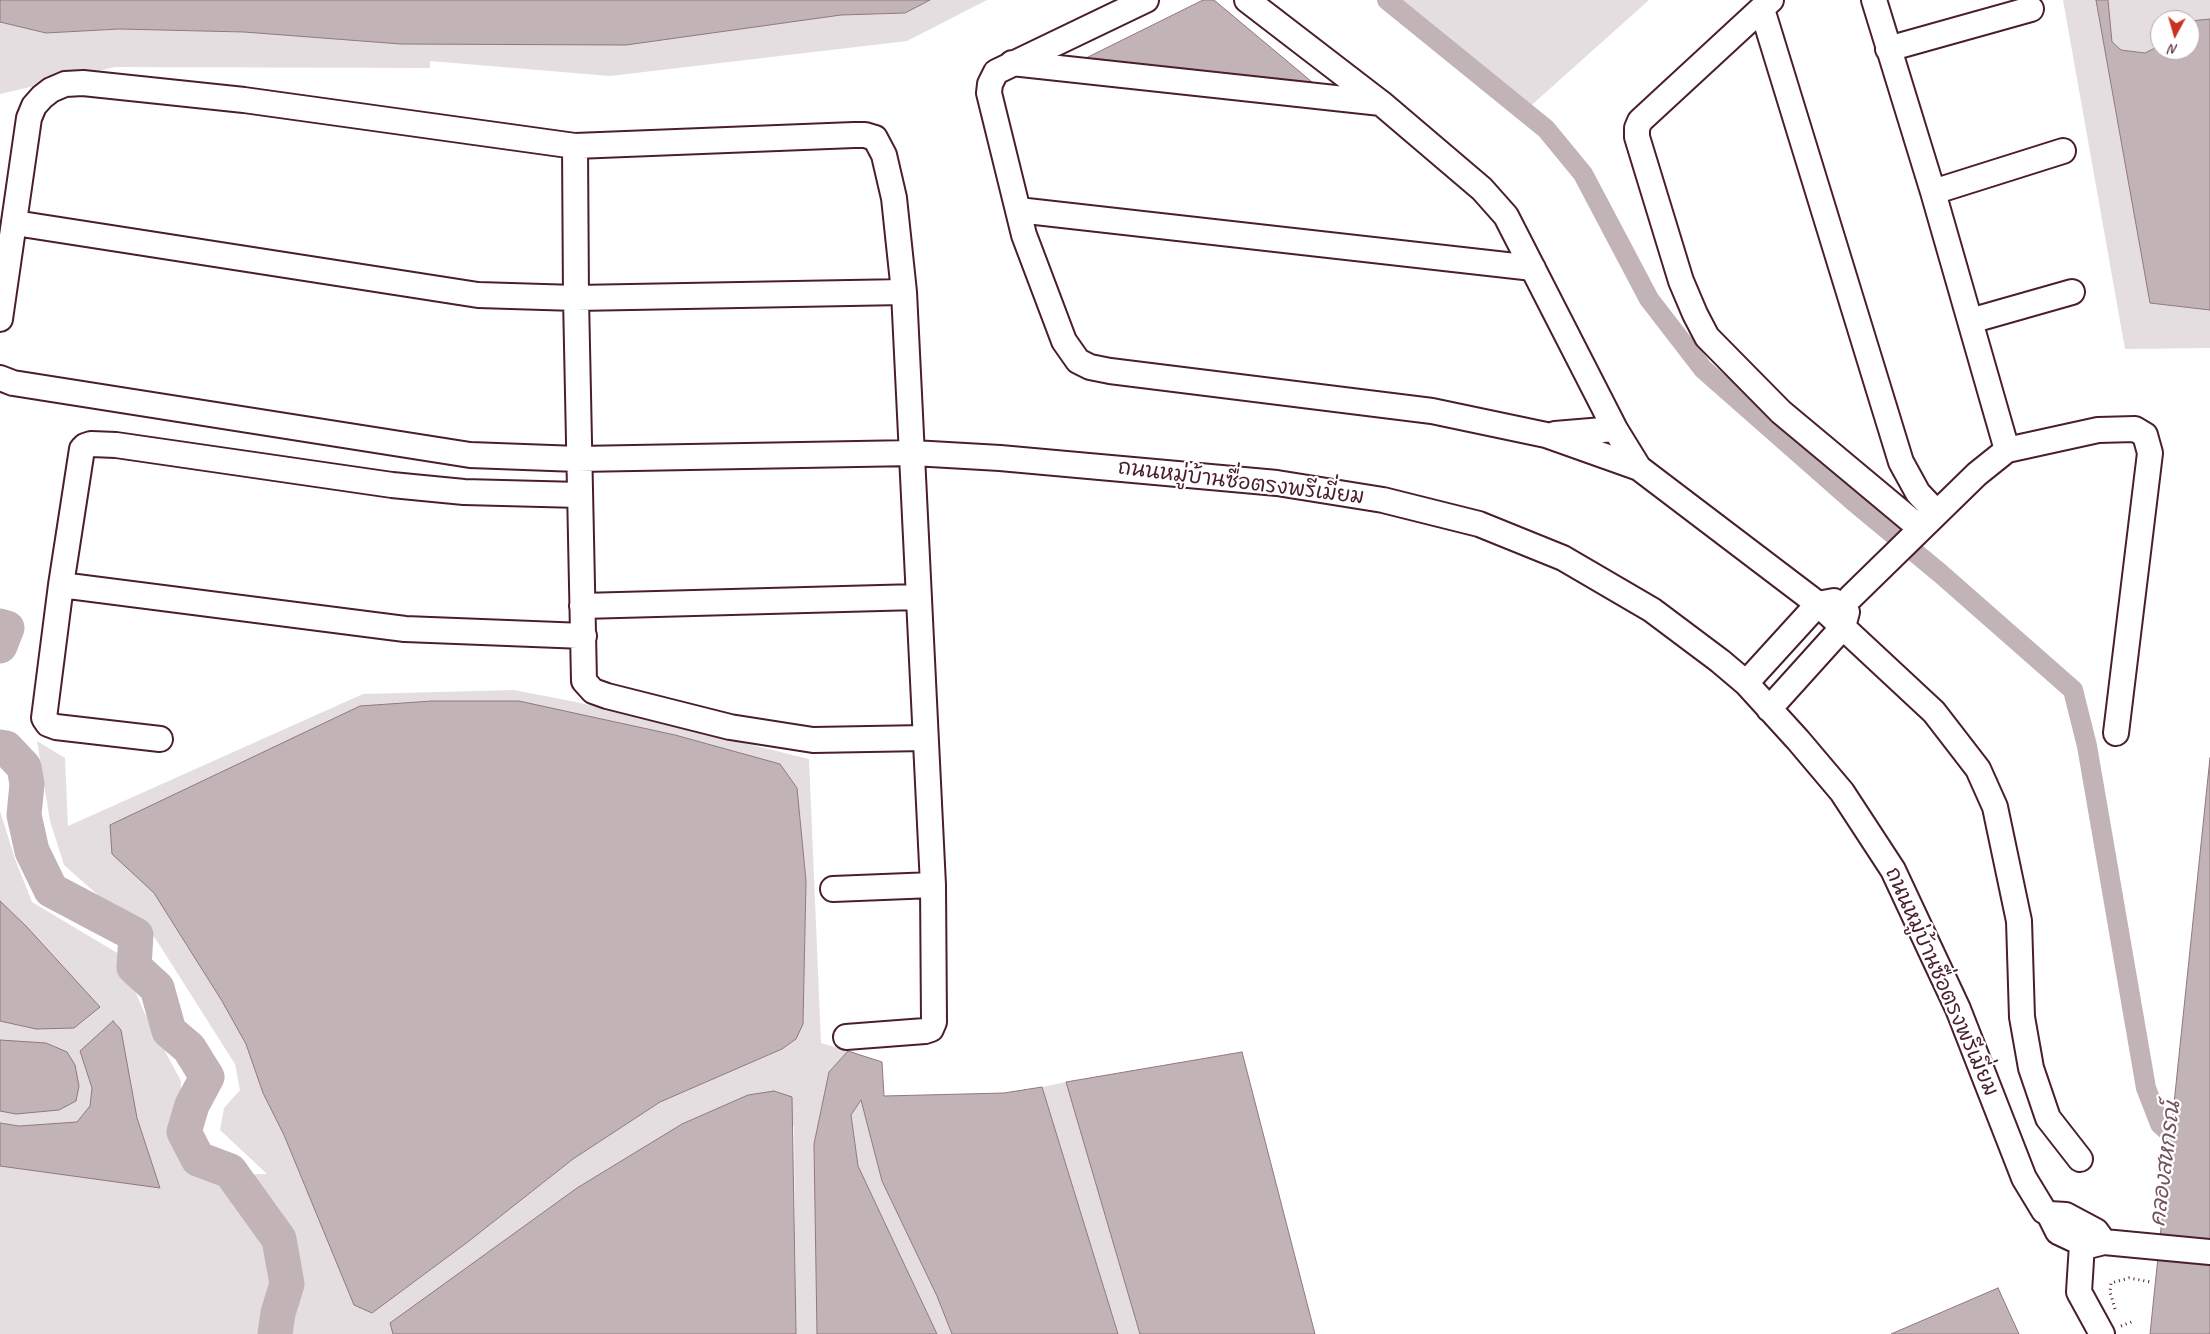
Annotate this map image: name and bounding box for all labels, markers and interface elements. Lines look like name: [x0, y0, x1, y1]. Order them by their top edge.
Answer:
north arrow: [2150, 10, 2200, 60]
text: N: [2168, 41, 2179, 58]
street label: ถนนหมู่บ้านซื่อตรงพรีเมี่ยม: [1116, 455, 1366, 511]
street label: ถนนหมู่บ้านซื่อตรงพรีเมี่ยม: [1879, 864, 2003, 1100]
water label: คลองสหกรณ์: [2145, 1100, 2187, 1228]

